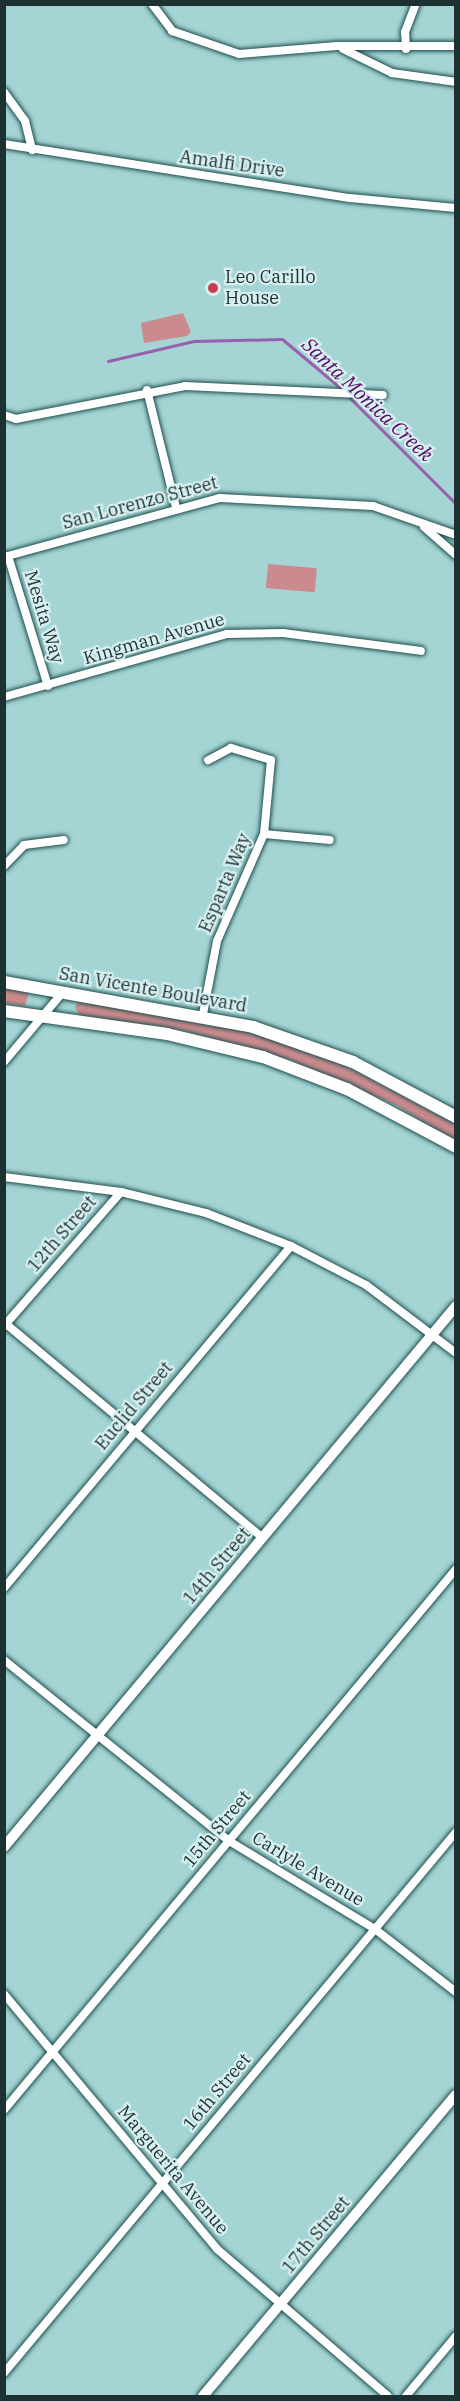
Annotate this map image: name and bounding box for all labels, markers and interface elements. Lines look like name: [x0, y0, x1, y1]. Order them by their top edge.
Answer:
street label: Amalfi Drive: [178, 146, 286, 182]
place label: Leo Carillo House: [225, 267, 316, 310]
marker: Leo Carillo House: [206, 281, 220, 295]
water label: Santa Monica Creek: [297, 332, 439, 466]
street label: San Lorenzo Street: [60, 472, 220, 534]
street label: Mesita Way: [20, 568, 68, 666]
street label: Kingman Avenue: [81, 609, 227, 669]
street label: Esparta Way: [194, 830, 256, 936]
street label: San Vicente Boulevard: [57, 963, 249, 1017]
street label: 12th Street: [23, 1191, 101, 1277]
street label: Euclid Street: [91, 1357, 177, 1455]
street label: 14th Street: [179, 1523, 255, 1609]
street label: 15th Street: [179, 1786, 255, 1872]
street label: Carlyle Avenue: [248, 1827, 368, 1911]
street label: 16th Street: [179, 2049, 255, 2135]
street label: Marguerita Avenue: [113, 2101, 233, 2239]
street label: 17th Street: [278, 2192, 354, 2278]

